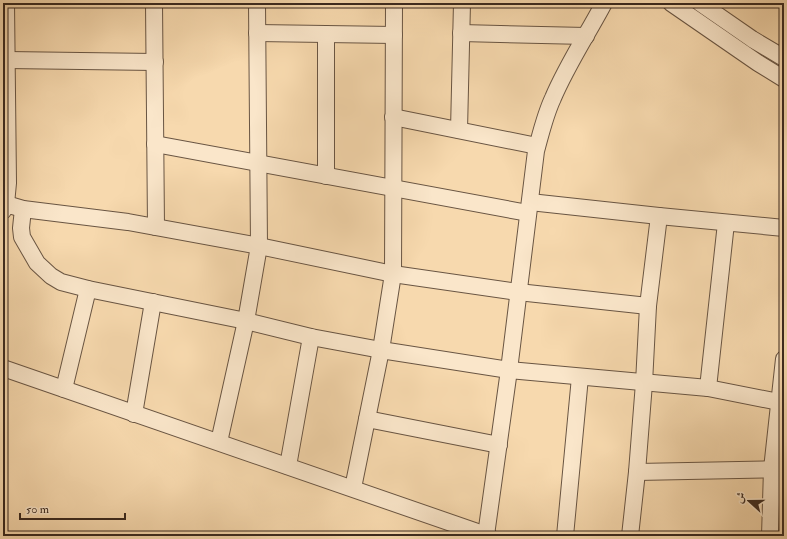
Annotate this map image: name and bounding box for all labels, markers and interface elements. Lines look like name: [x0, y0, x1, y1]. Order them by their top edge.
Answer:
north arrow: [729, 481, 769, 521]
text: ش: [732, 490, 748, 505]
scale bar: [20, 495, 125, 521]
text: 50 m: [26, 502, 50, 517]

